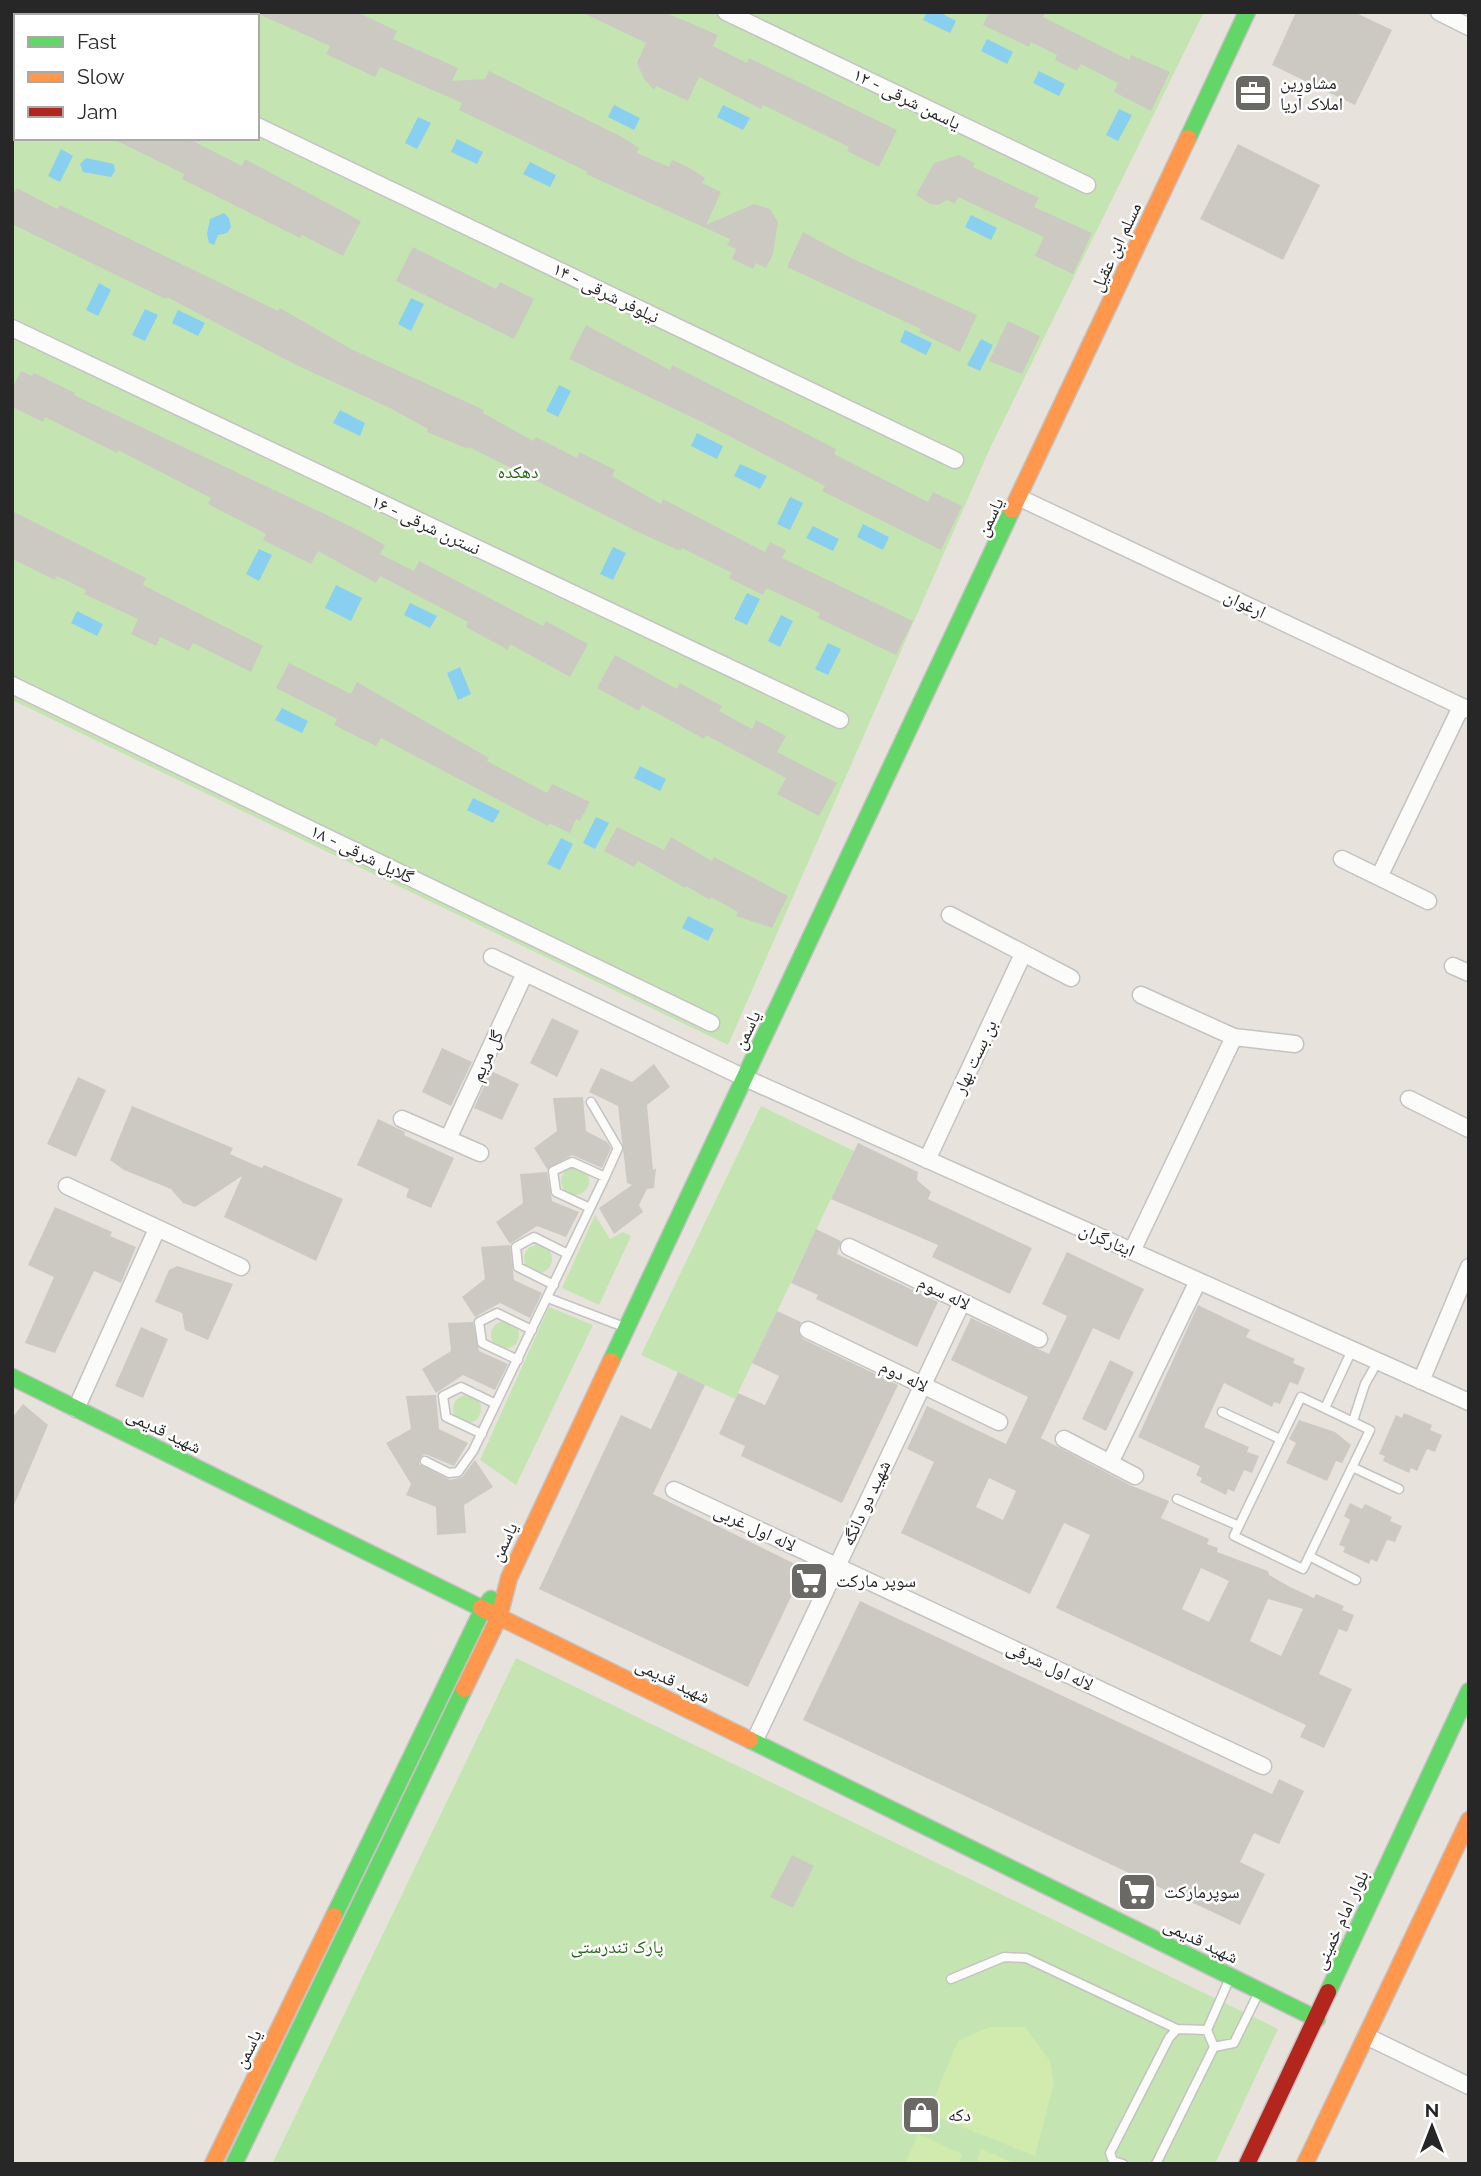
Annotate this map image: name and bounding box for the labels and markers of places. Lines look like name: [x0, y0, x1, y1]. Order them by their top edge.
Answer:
office icon: مشاورین املاک آریا: [1232, 72, 1274, 114]
place label: مشاورین املاک آریا: [1280, 72, 1343, 114]
supermarket icon: سوپر مارکت: [788, 1560, 830, 1602]
place label: سوپر مارکت: [836, 1570, 916, 1592]
supermarket icon: سوپرمارکت: [1116, 1871, 1158, 1913]
place label: سوپرمارکت: [1164, 1881, 1240, 1903]
shop icon: دکه: [900, 2094, 942, 2136]
place label: دکه: [948, 2104, 971, 2125]

